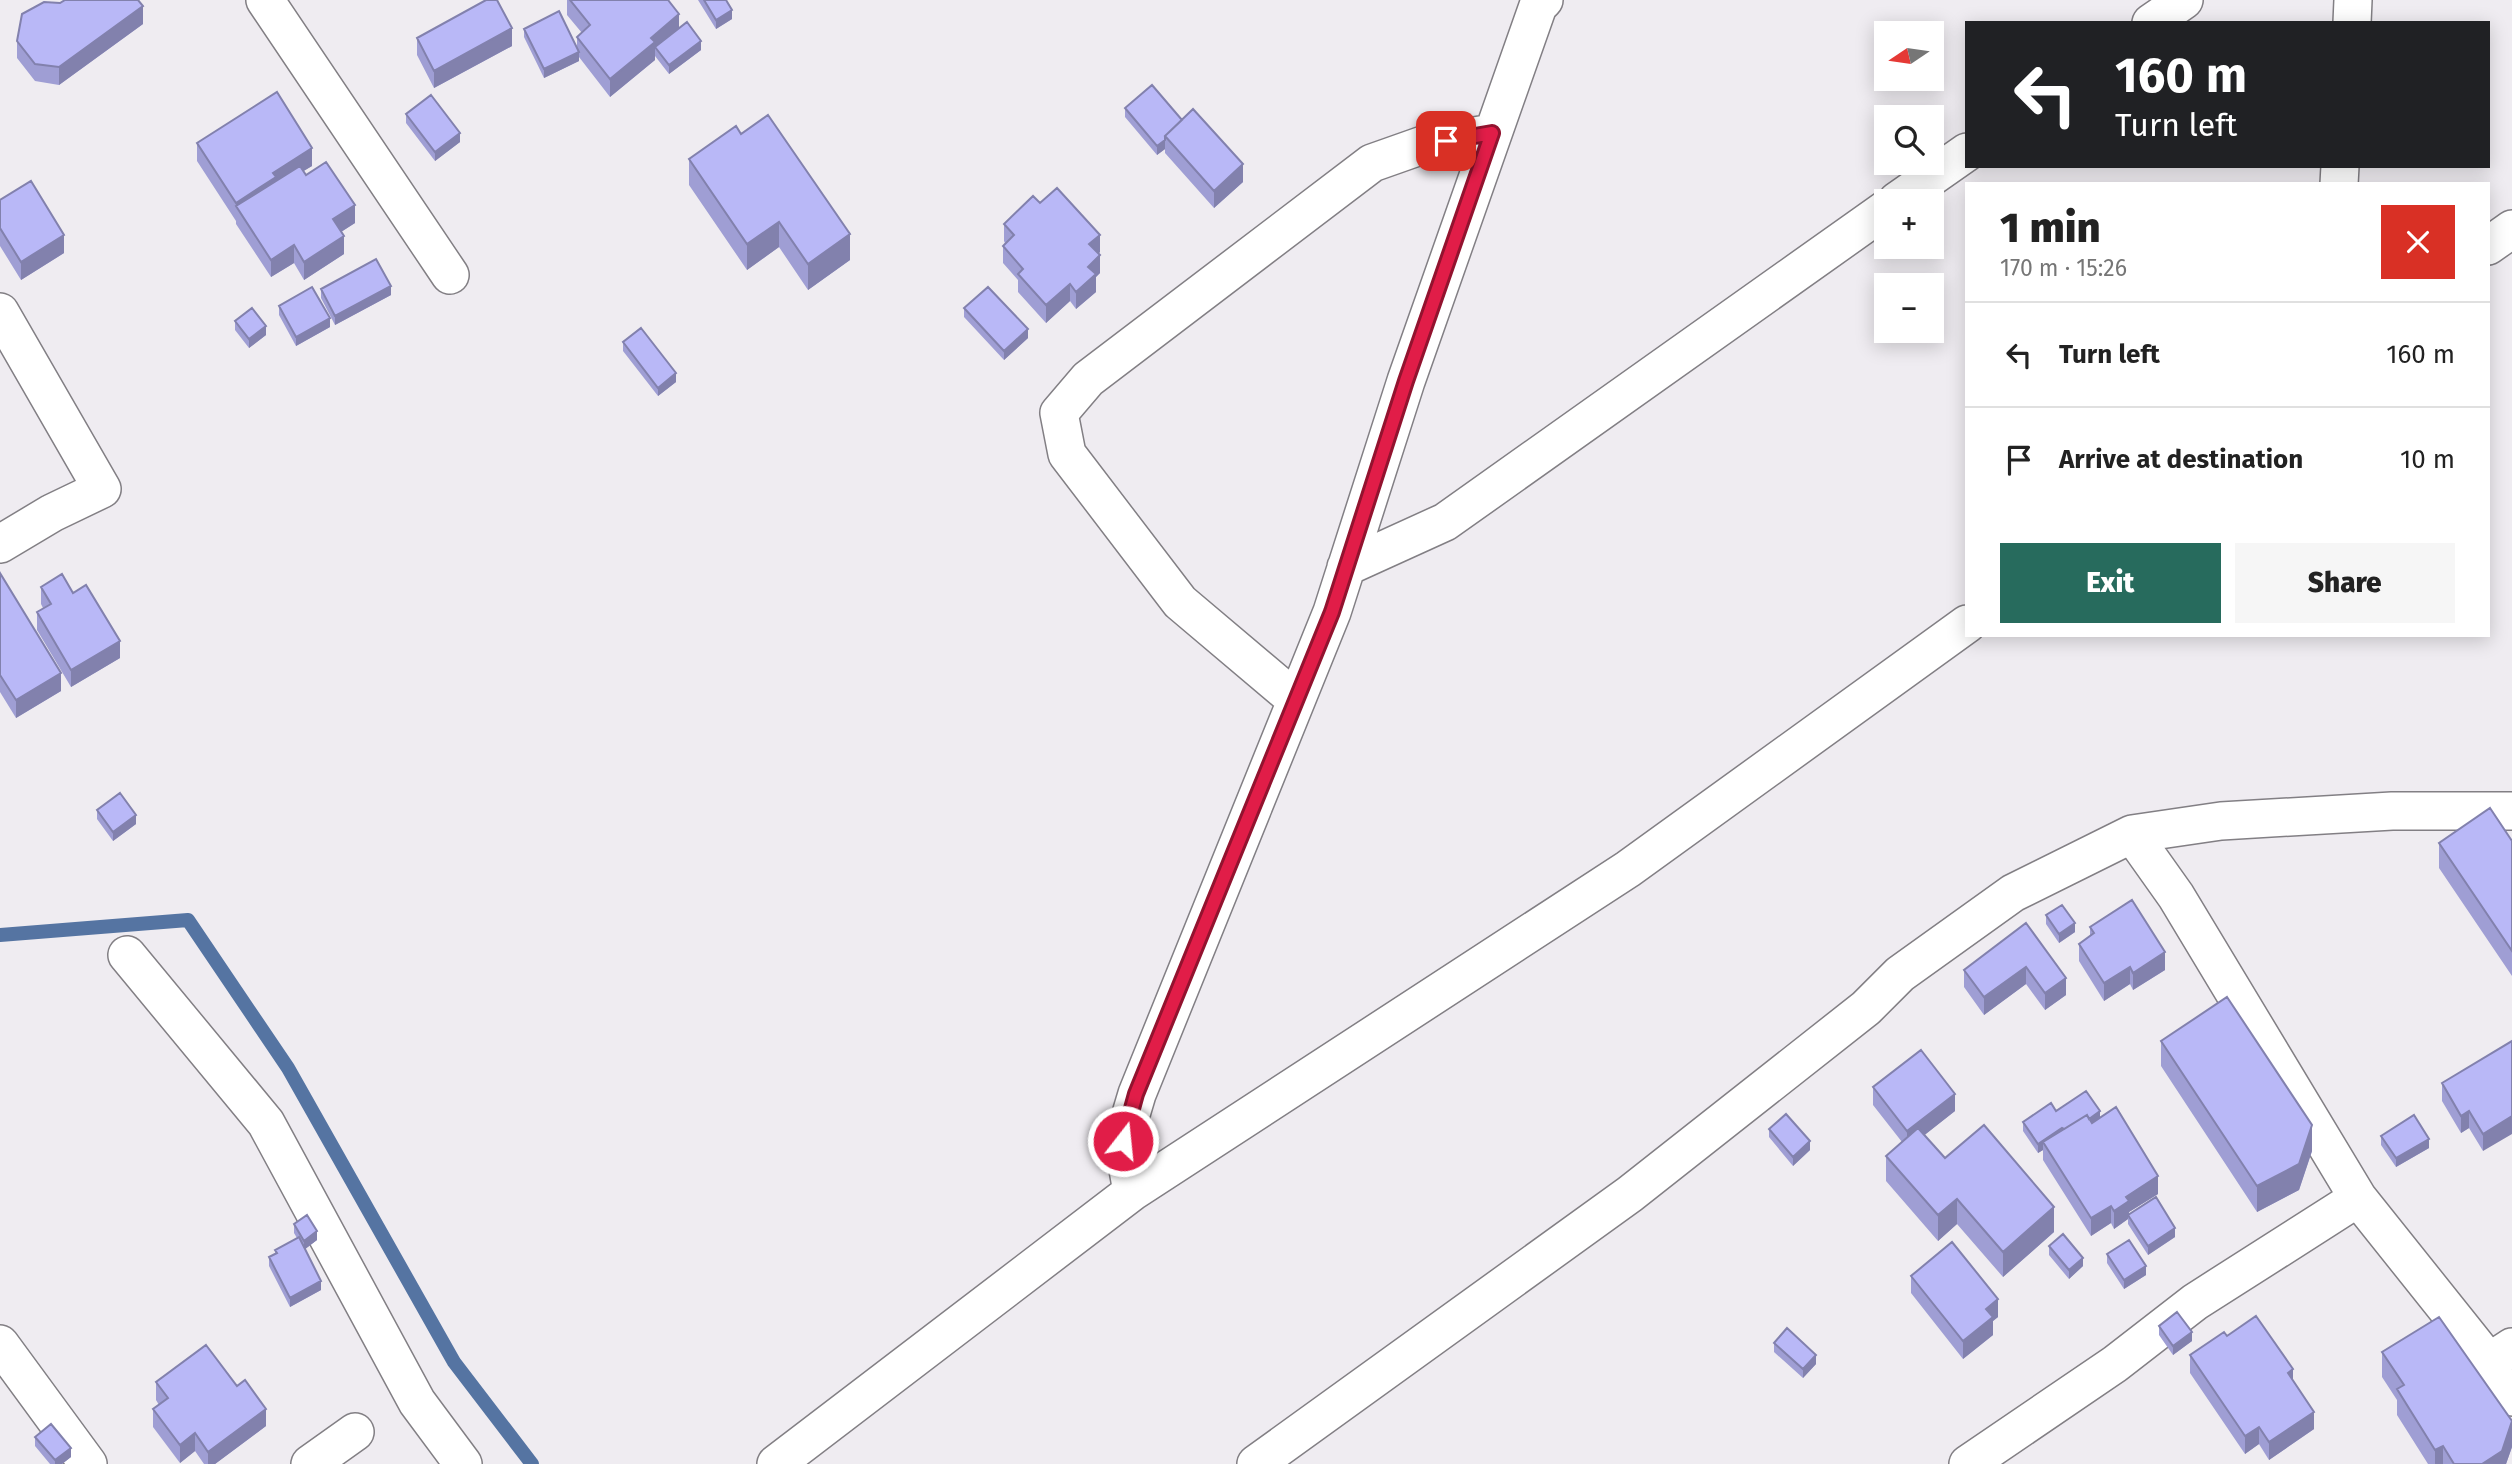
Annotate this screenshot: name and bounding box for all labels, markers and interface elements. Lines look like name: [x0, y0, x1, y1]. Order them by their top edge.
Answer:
north arrow: [1874, 21, 1944, 91]
map controls: [1874, 21, 1944, 343]
text: 160 m: [2115, 46, 2247, 105]
icon: left: [2000, 49, 2091, 140]
button: search: [1874, 105, 1944, 175]
text: Turn left: [2115, 106, 2237, 144]
pin: [1416, 111, 1476, 171]
icon: arrive: [1427, 122, 1465, 160]
button: +: [1874, 189, 1944, 259]
text: 1 min: [2000, 203, 2101, 253]
button: close: [2381, 205, 2455, 279]
text: 170 m · 15:26: [2000, 254, 2127, 282]
button: −: [1874, 273, 1944, 343]
icon: left: [2000, 336, 2038, 374]
text: Turn left: [2059, 339, 2160, 370]
text: 160 m: [2386, 339, 2455, 370]
icon: arrive: [2000, 441, 2038, 479]
text: Arrive at destination: [2059, 444, 2303, 475]
text: 10 m: [2400, 444, 2455, 475]
button: Exit: [2000, 543, 2221, 623]
button: Share: [2235, 543, 2455, 623]
position arrow: [1086, 1104, 1160, 1178]

